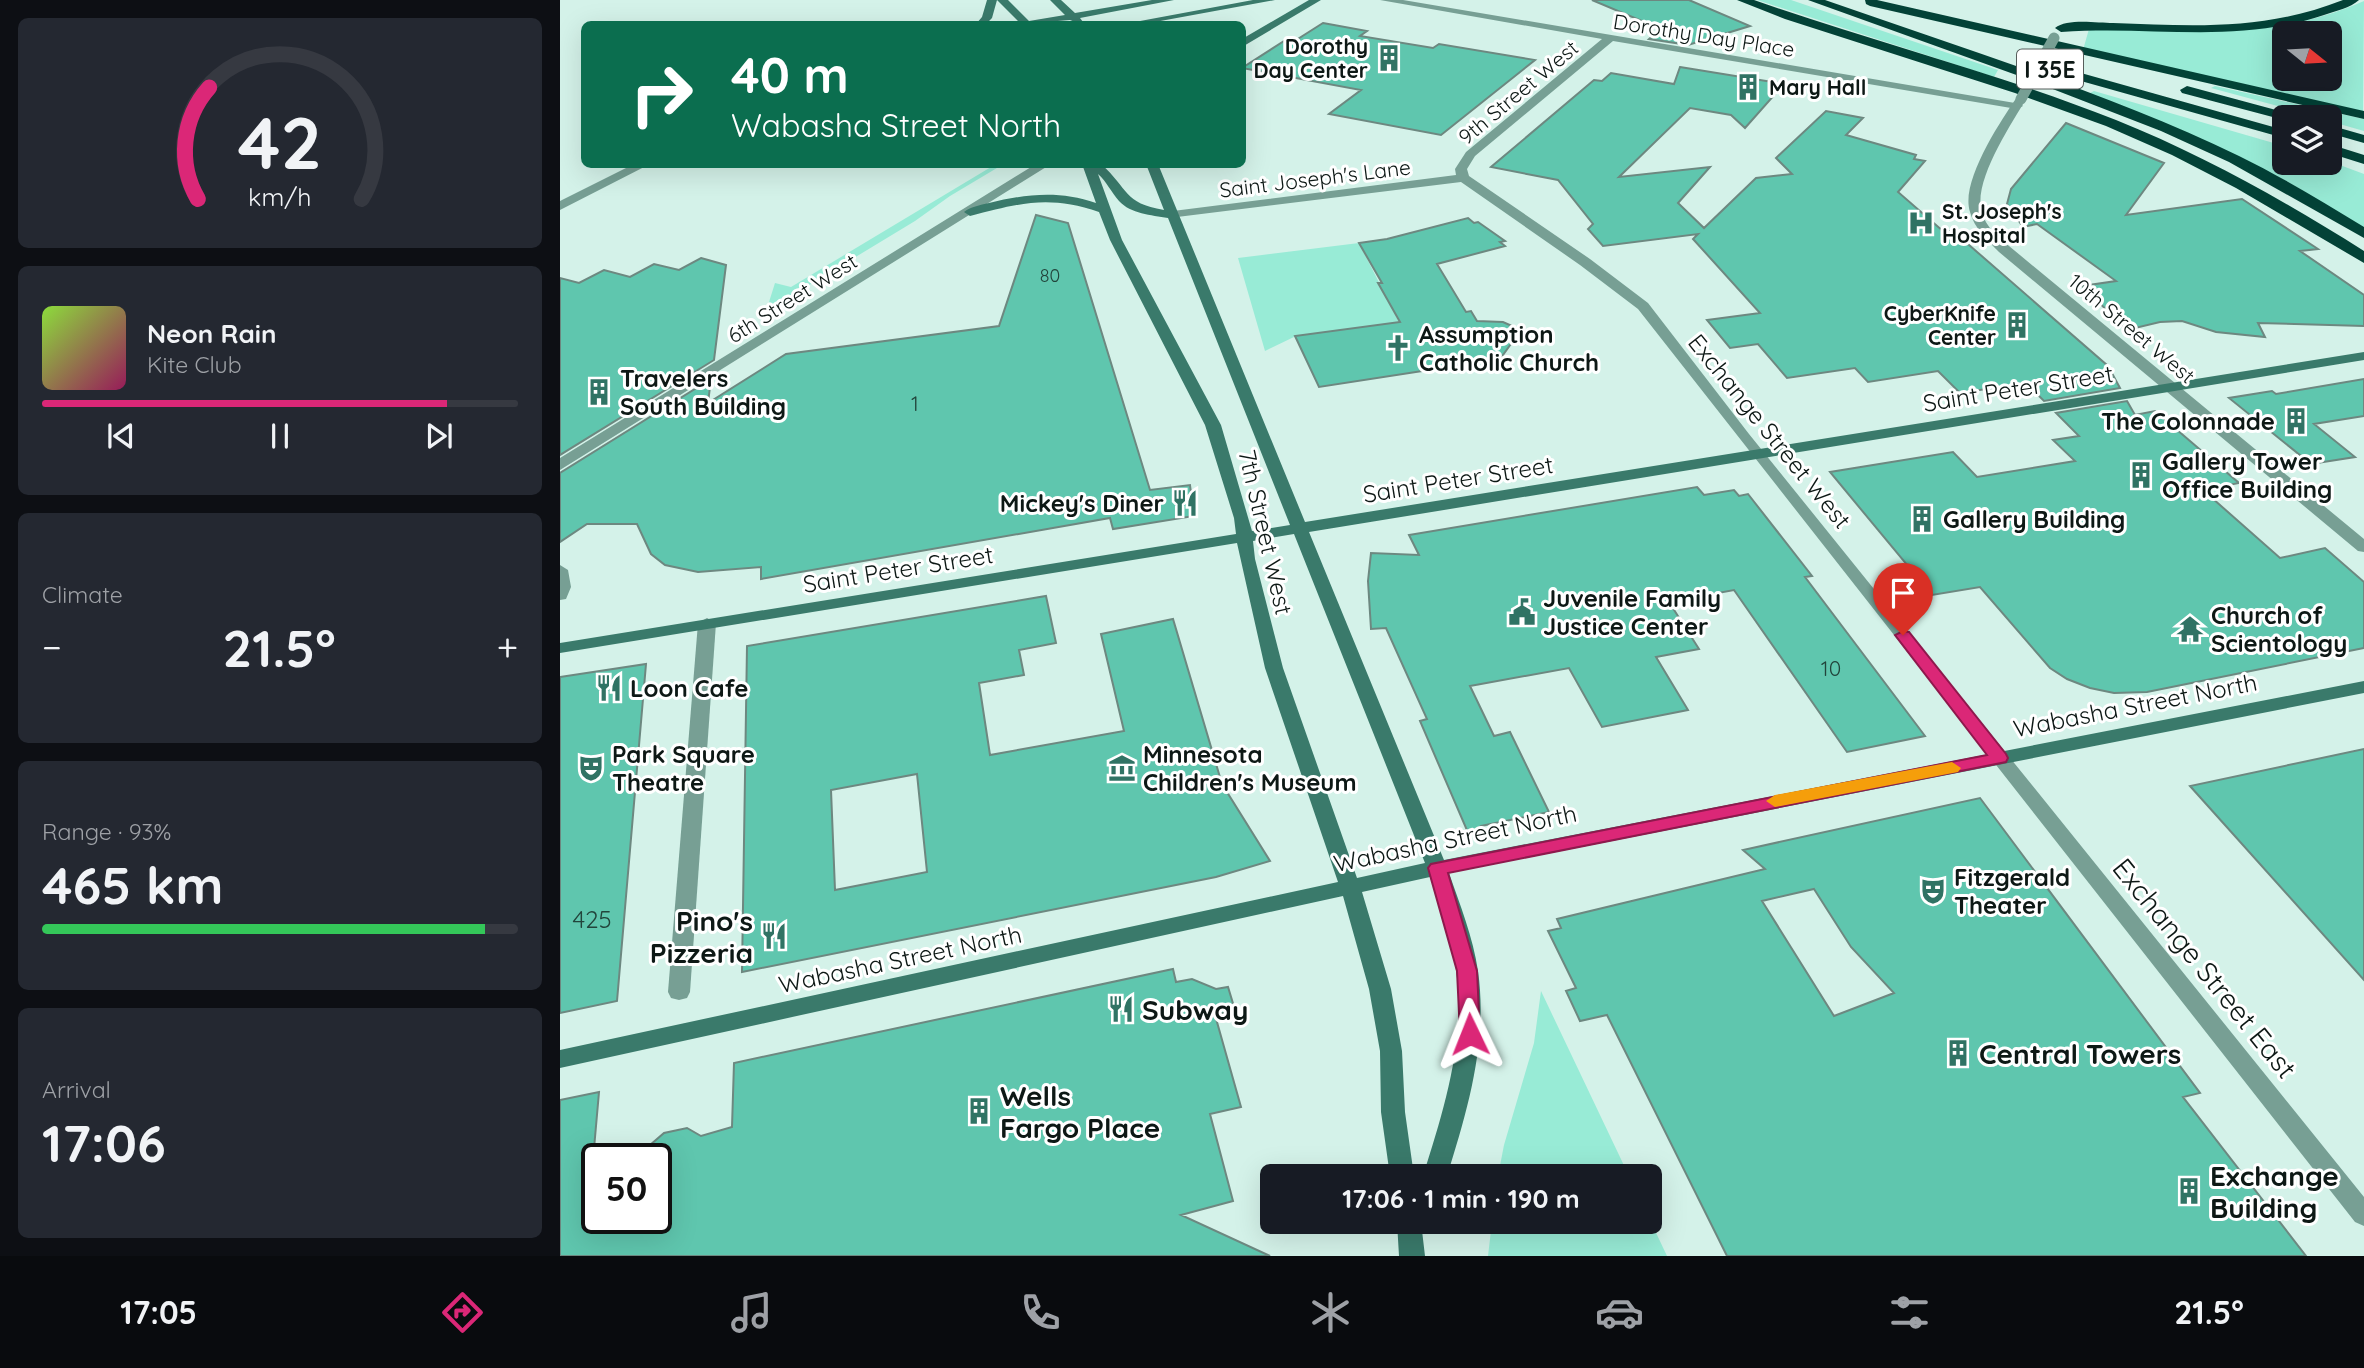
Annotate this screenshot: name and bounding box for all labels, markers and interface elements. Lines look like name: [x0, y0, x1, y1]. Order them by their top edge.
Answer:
street label: Dorothy Day Place: [1612, 8, 1796, 62]
north arrow: [2272, 21, 2342, 91]
map controls: [2272, 21, 2342, 175]
place label: Dorothy Day Center: [1254, 33, 1368, 83]
street label: 9th Street West: [1453, 34, 1583, 150]
building icon: Dorothy Day Center: [1374, 43, 1404, 73]
text: 40 m: [731, 44, 849, 105]
icon: right: [616, 49, 707, 140]
road number: I 35E: [2017, 50, 2083, 88]
building icon: Mary Hall: [1733, 72, 1763, 102]
place label: Mary Hall: [1769, 74, 1866, 100]
text: 42: [238, 96, 322, 187]
text: Wabasha Street North: [731, 105, 1061, 145]
button: layers: [2272, 105, 2342, 175]
street label: Saint Joseph's Lane: [1218, 153, 1412, 203]
text: km/h: [248, 181, 312, 212]
place label: St. Joseph's Hospital: [1942, 198, 2062, 248]
hospital icon: St. Joseph's Hospital: [1906, 208, 1936, 238]
street label: 6th Street West: [722, 248, 862, 348]
house number: 80: [1040, 264, 1060, 287]
street label: 10th Street West: [2064, 268, 2200, 388]
place label: CyberKnife Center: [1884, 300, 1996, 350]
building icon: CyberKnife Center: [2002, 310, 2032, 340]
text: Neon Rain: [147, 317, 276, 350]
place label: Assumption Catholic Church: [1419, 319, 1599, 377]
street label: Exchange Street West: [1682, 328, 1858, 534]
church icon: Assumption Catholic Church: [1383, 333, 1413, 363]
text: Kite Club: [147, 350, 242, 379]
street label: Saint Peter Street: [1921, 358, 2115, 418]
place label: Travelers South Building: [620, 363, 786, 421]
building icon: Travelers South Building: [584, 377, 614, 407]
house number: 1: [911, 390, 919, 416]
place label: The Colonnade: [2101, 406, 2275, 436]
building icon: The Colonnade: [2281, 406, 2311, 436]
icon: previous: [102, 417, 140, 455]
icon: pause: [261, 417, 299, 455]
icon: next: [420, 417, 458, 455]
place label: Gallery Tower Office Building: [2162, 446, 2332, 504]
street label: 7th Street West: [1232, 447, 1300, 617]
street label: Saint Peter Street: [1361, 449, 1555, 509]
building icon: Gallery Tower Office Building: [2126, 460, 2156, 490]
place label: Mickey's Diner: [1000, 488, 1164, 518]
restaurant icon: Mickey's Diner: [1170, 488, 1200, 518]
building icon: Gallery Building: [1907, 504, 1937, 534]
place label: Gallery Building: [1943, 504, 2125, 534]
street label: Saint Peter Street: [801, 539, 995, 599]
pin: [1873, 563, 1933, 635]
icon: arrive: [1884, 574, 1922, 612]
text: Climate: [42, 580, 123, 609]
place label: Juvenile Family Justice Center: [1543, 583, 1721, 641]
public building icon: Juvenile Family Justice Center: [1507, 597, 1537, 627]
place label: Church of Scientology: [2211, 600, 2347, 658]
temple icon: Church of Scientology: [2175, 614, 2205, 644]
text: 21.5°: [223, 615, 336, 680]
text: −: [42, 623, 62, 671]
text: +: [497, 623, 518, 671]
house number: 10: [1821, 655, 1841, 681]
street label: Wabasha Street North: [2011, 667, 2259, 743]
restaurant icon: Loon Cafe: [594, 673, 624, 703]
place label: Loon Cafe: [630, 673, 749, 703]
place label: Park Square Theatre: [612, 739, 755, 797]
place label: Minnesota Children's Museum: [1143, 739, 1357, 797]
theatre icon: Park Square Theatre: [576, 753, 606, 783]
museum icon: Minnesota Children's Museum: [1107, 753, 1137, 783]
street label: Wabasha Street North: [1331, 798, 1579, 878]
text: Range · 93%: [42, 817, 171, 846]
street label: Exchange Street East: [2106, 851, 2304, 1085]
text: 465 km: [42, 852, 223, 917]
place label: Fitzgerald Theater: [1954, 862, 2070, 920]
theatre icon: Fitzgerald Theater: [1918, 876, 1948, 906]
place label: Pino's Pizzeria: [650, 903, 753, 970]
house number: 425: [572, 904, 612, 934]
street label: Wabasha Street North: [776, 919, 1024, 999]
restaurant icon: Pino's Pizzeria: [759, 921, 789, 951]
place label: Subway: [1142, 992, 1248, 1027]
restaurant icon: Subway: [1106, 994, 1136, 1024]
position arrow: [1433, 997, 1507, 1071]
place label: Central Towers: [1979, 1036, 2181, 1071]
building icon: Central Towers: [1943, 1038, 1973, 1068]
text: Arrival: [42, 1075, 111, 1104]
place label: Wells Fargo Place: [1000, 1078, 1160, 1145]
building icon: Wells Fargo Place: [964, 1096, 994, 1126]
text: 17:06: [42, 1110, 166, 1175]
speed limit sign: 50: [581, 1143, 672, 1234]
place label: Exchange Building: [2210, 1158, 2339, 1225]
building icon: Exchange Building: [2174, 1176, 2204, 1206]
text: 17:06 · 1 min · 190 m: [1342, 1182, 1580, 1215]
icon: directions: [438, 1288, 487, 1337]
icon: music: [727, 1288, 776, 1337]
icon: phone: [1016, 1288, 1065, 1337]
icon: climate: [1306, 1288, 1355, 1337]
icon: car: [1595, 1288, 1644, 1337]
icon: filters: [1885, 1288, 1934, 1337]
text: 17:05: [120, 1292, 197, 1332]
text: 21.5°: [2174, 1292, 2244, 1332]

